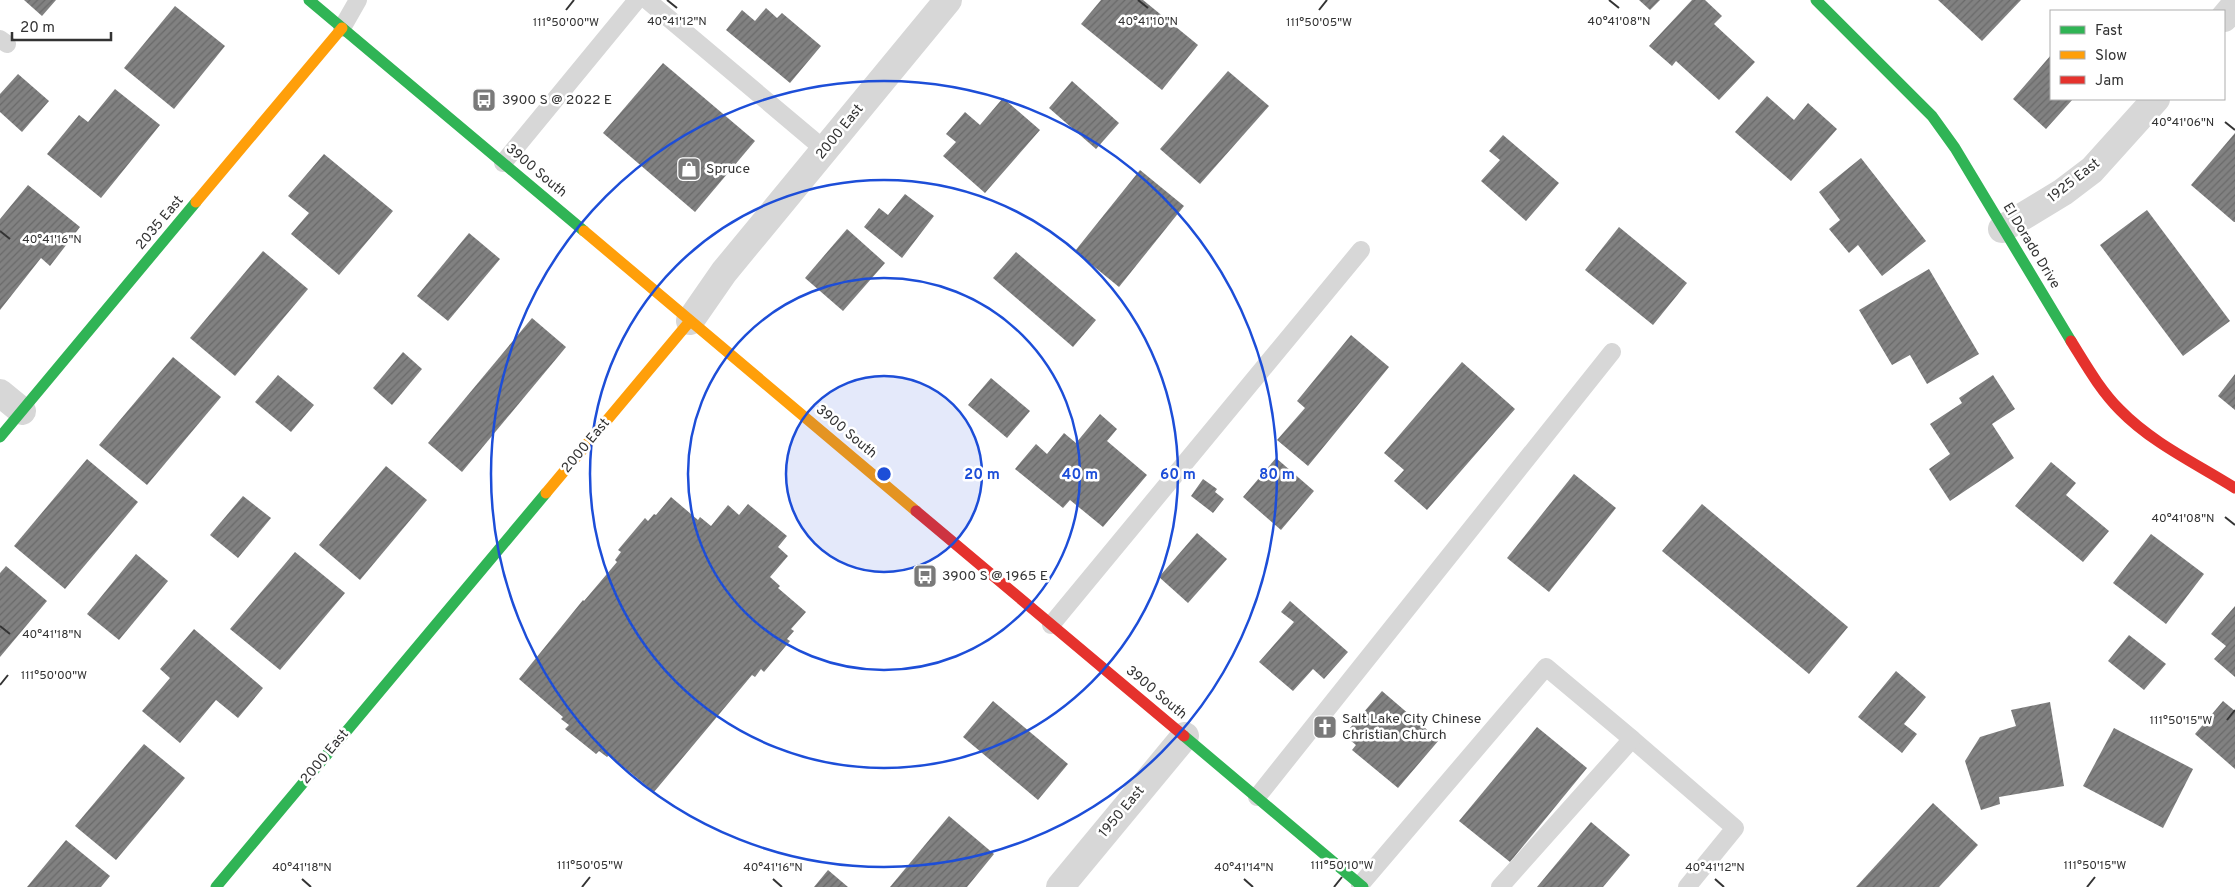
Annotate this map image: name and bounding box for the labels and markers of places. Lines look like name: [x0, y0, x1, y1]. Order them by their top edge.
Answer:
bus stop icon: 3900 S @ 2022 E: [471, 87, 497, 113]
place label: 3900 S @ 2022 E: [502, 92, 612, 109]
shop icon: Spruce: [676, 156, 702, 182]
place label: Spruce: [706, 161, 750, 178]
centre of rings: [875, 465, 893, 483]
bus stop icon: 3900 S @ 1965 E: [912, 563, 938, 589]
place label: 3900 S @ 1965 E: [942, 568, 1048, 585]
place label: Salt Lake City Chinese Christian Church: [1342, 711, 1481, 744]
church icon: Salt Lake City Chinese Christian Church: [1312, 714, 1338, 740]

